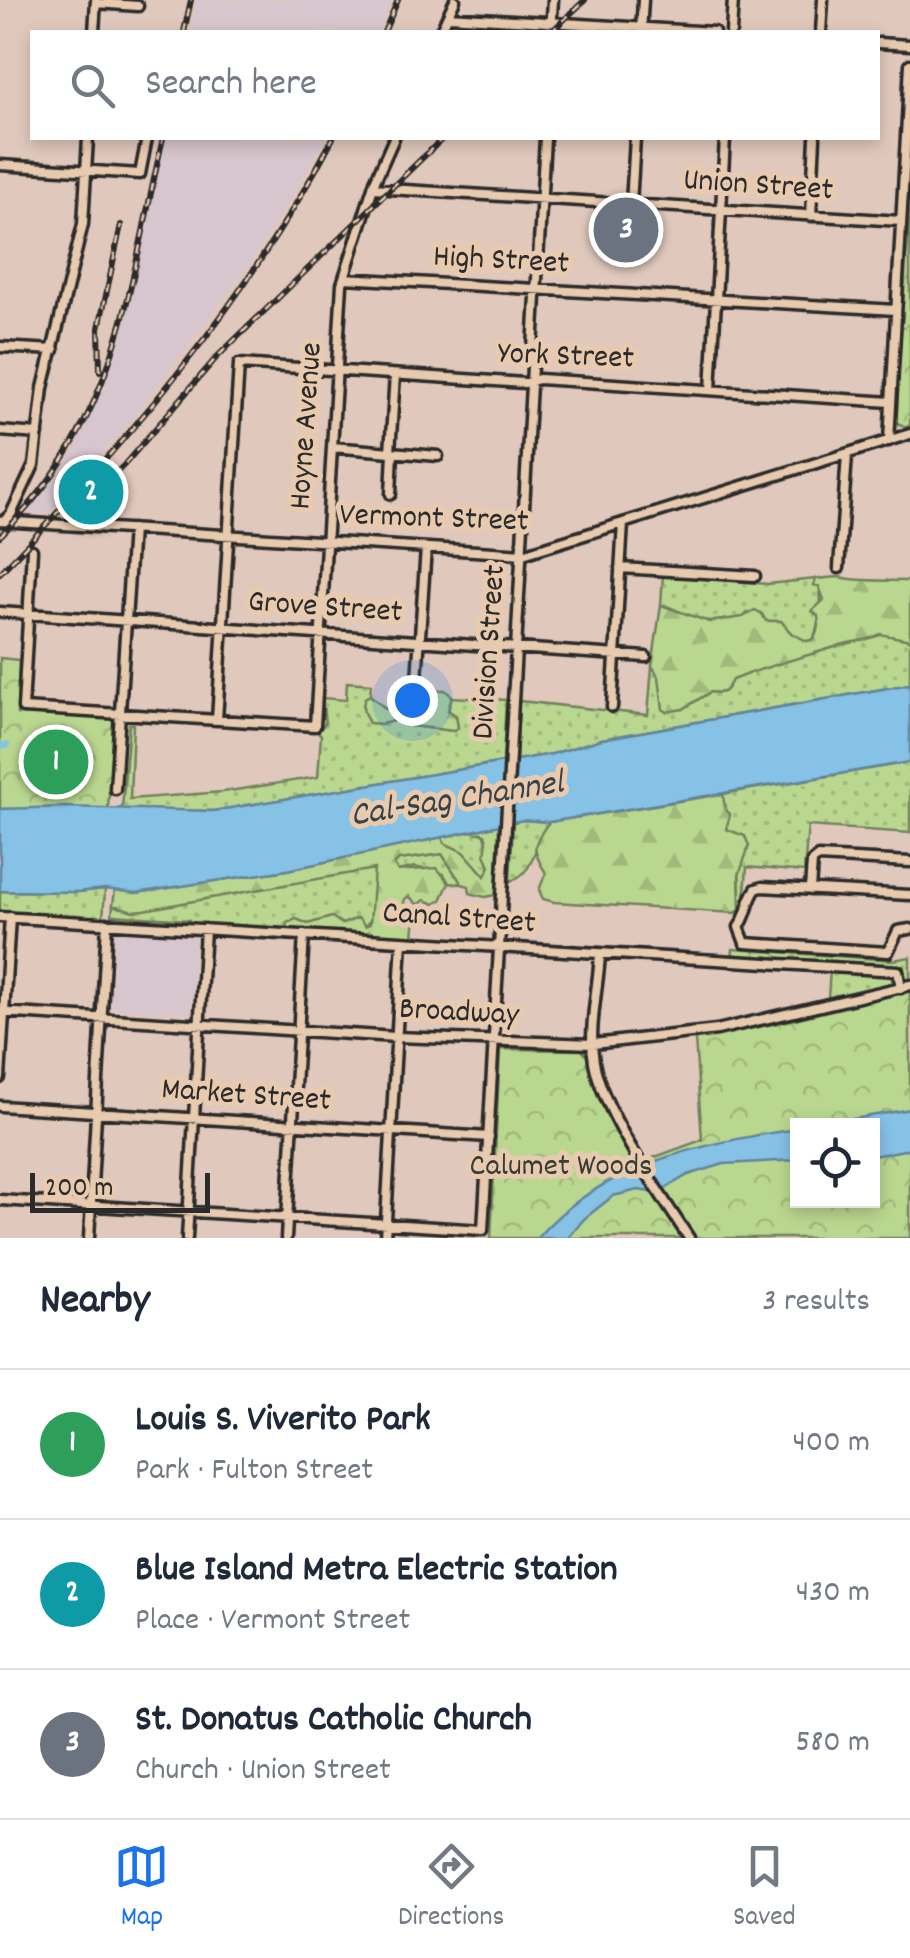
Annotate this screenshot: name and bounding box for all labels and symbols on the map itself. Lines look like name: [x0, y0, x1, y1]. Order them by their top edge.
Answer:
street label: Union Street: [681, 159, 835, 215]
pin: 3: [594, 192, 658, 268]
street label: High Street: [432, 235, 570, 289]
street label: York Street: [497, 333, 635, 383]
street label: Hoyne Avenue: [279, 341, 337, 511]
pin: 2: [58, 454, 124, 530]
street label: Vermont Street: [339, 494, 530, 546]
street label: Division Street: [462, 563, 520, 741]
street label: Grove Street: [246, 581, 404, 637]
your location: [387, 675, 438, 726]
pin: 1: [23, 724, 88, 800]
water label: Cal-Sag Channel: [347, 759, 570, 843]
street label: Canal Street: [381, 892, 537, 948]
street label: Broadway: [398, 988, 521, 1040]
street label: Market Street: [160, 1068, 332, 1126]
park label: Calumet Woods: [470, 1145, 652, 1191]
scale bar: [30, 1168, 210, 1212]

